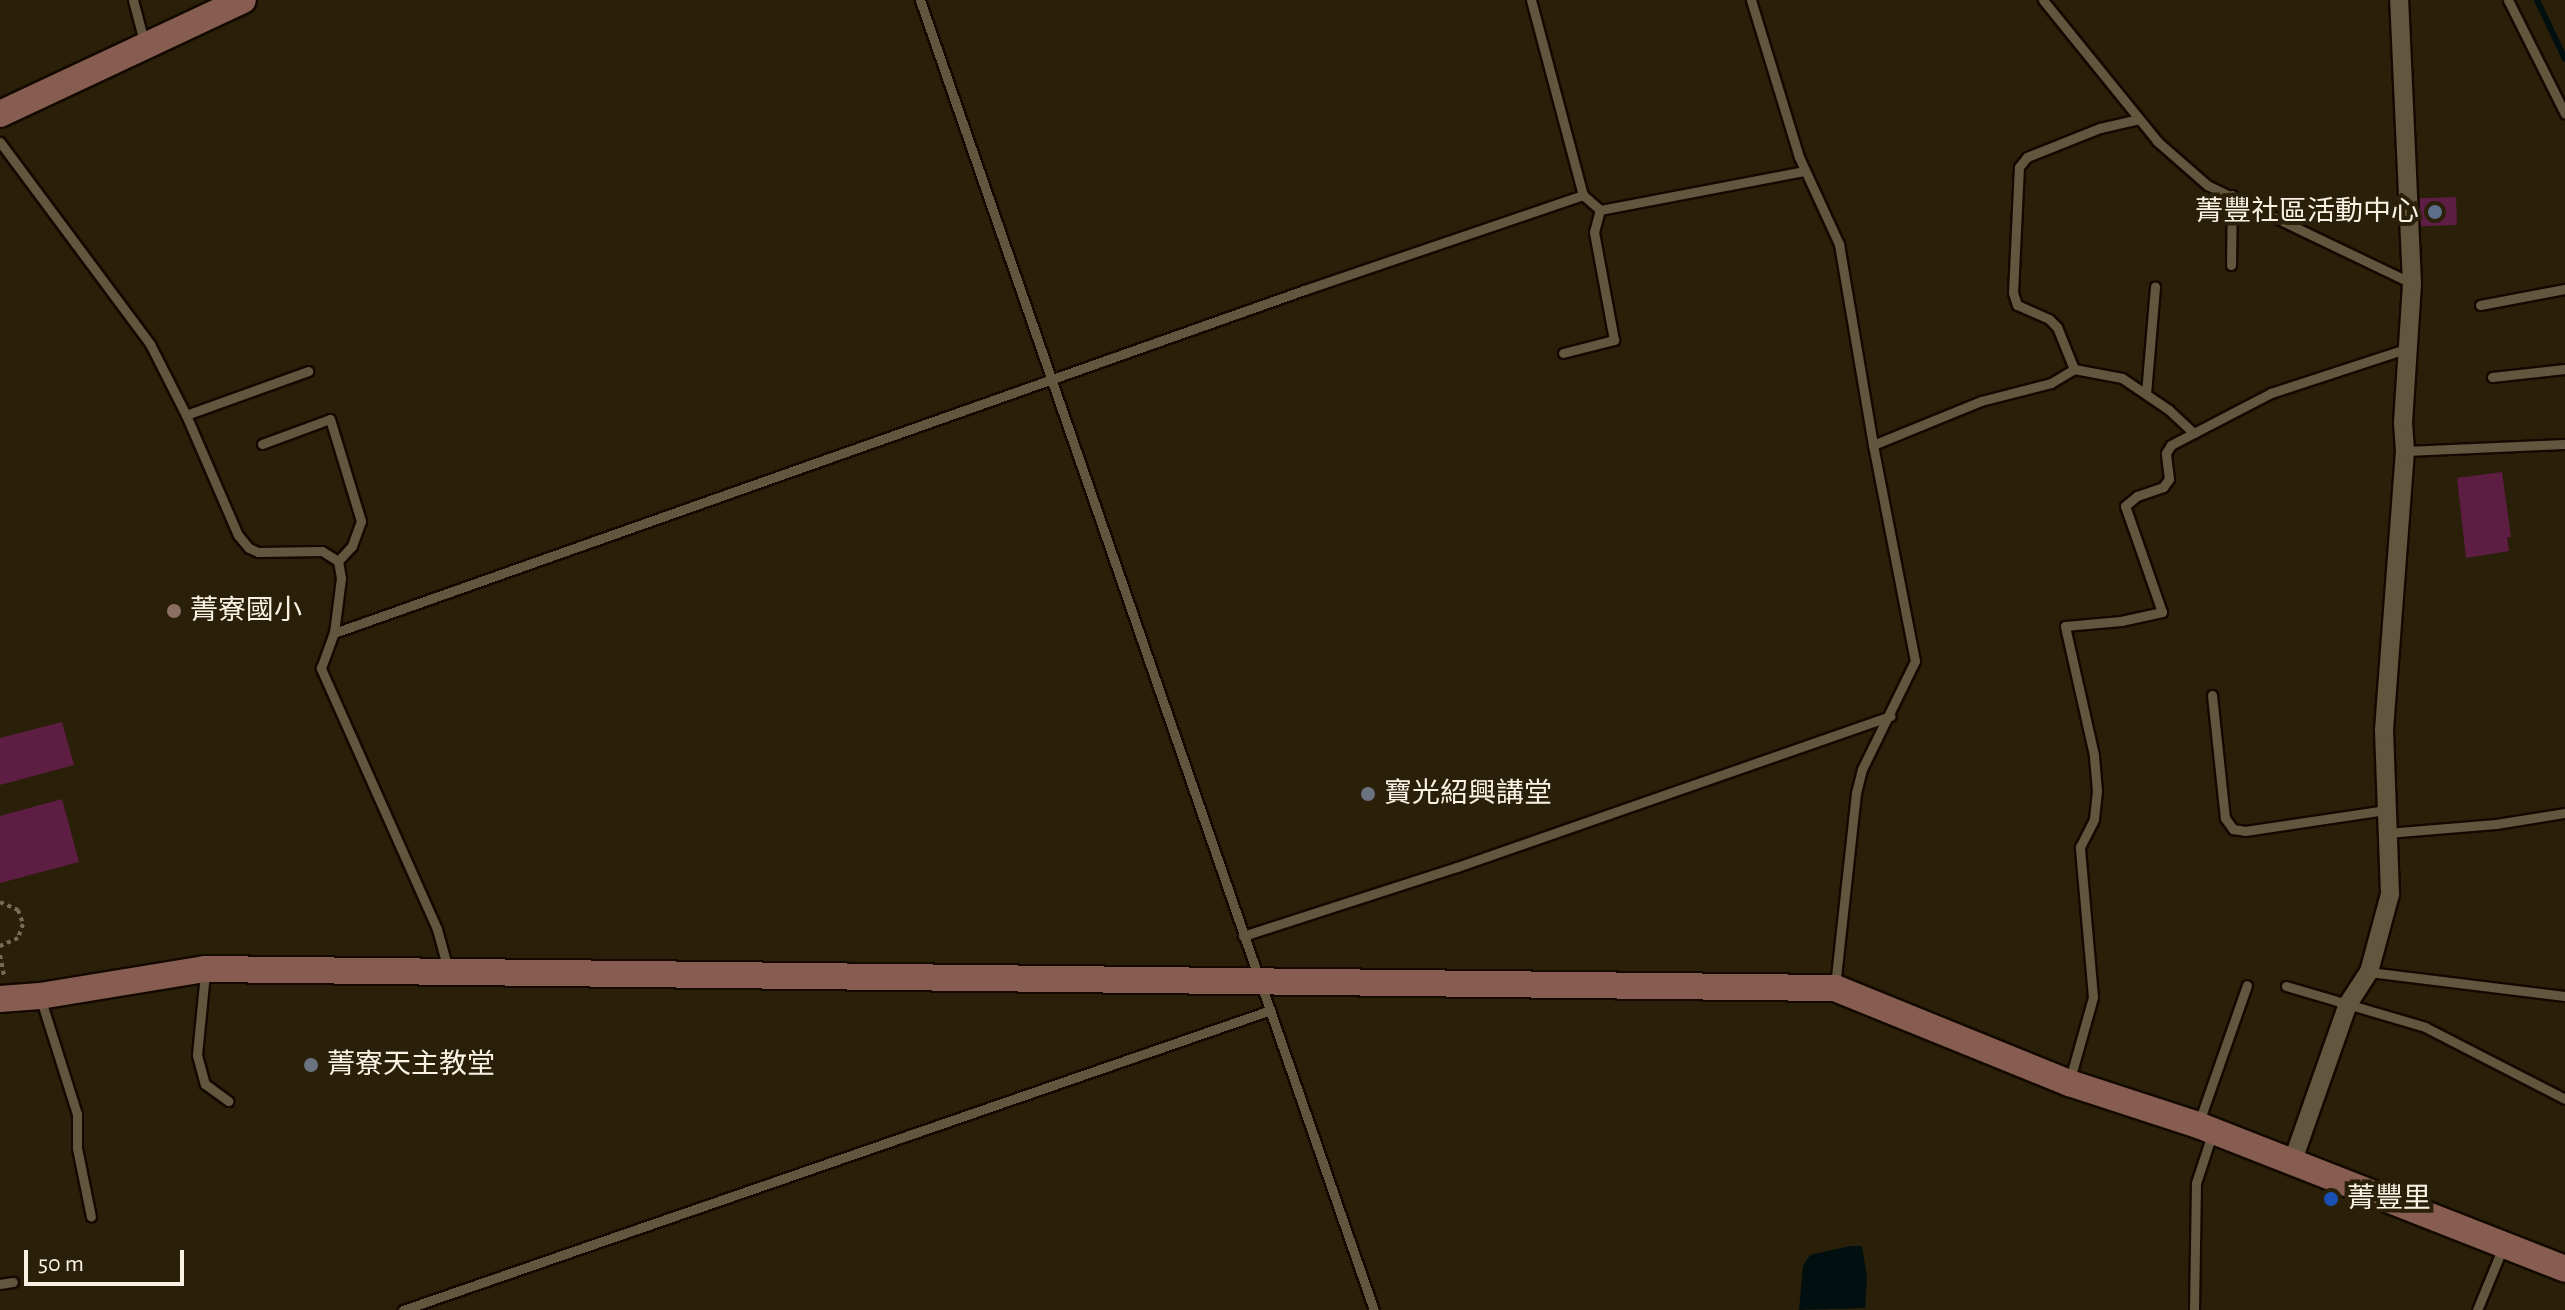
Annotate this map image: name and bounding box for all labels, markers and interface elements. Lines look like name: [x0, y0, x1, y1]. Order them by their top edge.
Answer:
place label: 菁豐社區活動中心: [2195, 195, 2419, 229]
marker: 菁豐社區活動中心: [2426, 203, 2444, 221]
place label: 菁寮國小: [190, 594, 302, 628]
marker: 菁寮國小: [165, 602, 183, 620]
place label: 寶光紹興講堂: [1384, 777, 1552, 811]
marker: 寶光紹興講堂: [1359, 785, 1377, 803]
place label: 菁寮天主教堂: [327, 1048, 495, 1082]
marker: 菁寮天主教堂: [302, 1056, 320, 1074]
place label: 菁豐里: [2347, 1182, 2431, 1216]
marker: 菁豐里: [2322, 1190, 2340, 1208]
scale bar: [28, 1234, 188, 1284]
text: 50 m: [38, 1252, 84, 1276]

